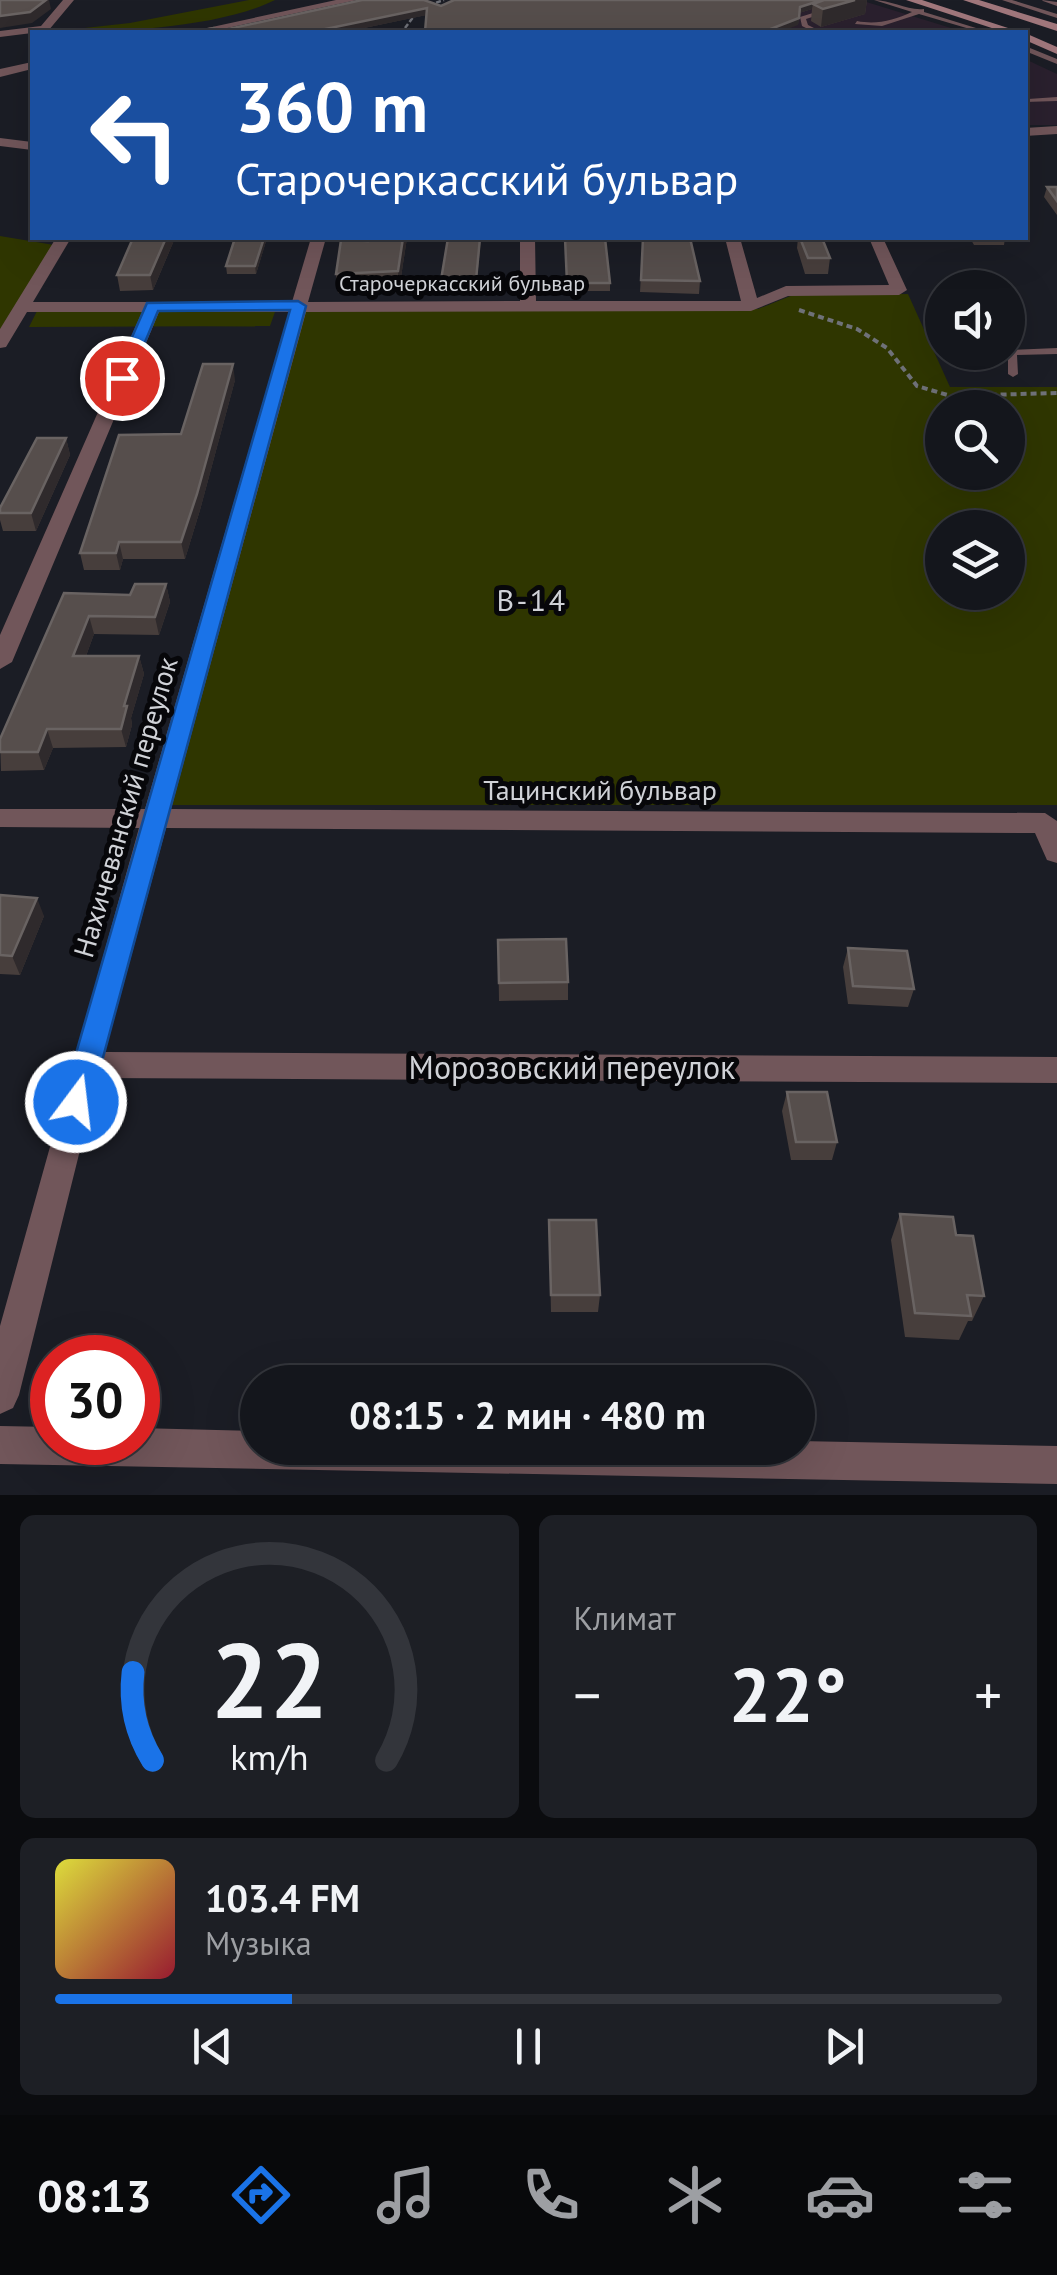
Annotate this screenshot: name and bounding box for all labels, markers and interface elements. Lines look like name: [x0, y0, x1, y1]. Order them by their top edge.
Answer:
text: 360 m: [235, 61, 428, 151]
icon: left: [70, 70, 200, 200]
text: Старочеркасский бульвар: [235, 149, 738, 207]
street label: Старочеркасский бульвар: [339, 269, 585, 297]
map controls: [925, 270, 1025, 610]
button: sound: [925, 270, 1025, 370]
pin: [80, 336, 165, 421]
icon: arrive: [95, 351, 150, 406]
button: search: [925, 390, 1025, 490]
button: layers: [925, 510, 1025, 610]
district label: В-14: [496, 580, 568, 619]
street label: Нахичеванский переулок: [64, 652, 186, 961]
street label: Тацинский бульвар: [483, 771, 717, 808]
street label: Морозовский переулок: [409, 1046, 736, 1088]
position arrow: [24, 1050, 128, 1154]
speed limit sign: 30: [30, 1335, 160, 1465]
text: 08:15 · 2 мин · 480 m: [349, 1390, 706, 1439]
text: Климат: [574, 1597, 676, 1639]
text: 22: [210, 1612, 328, 1747]
text: 22°: [729, 1646, 847, 1743]
text: −: [574, 1659, 601, 1730]
text: +: [974, 1659, 1002, 1730]
text: km/h: [230, 1734, 308, 1780]
text: 103.4 FM: [205, 1873, 360, 1922]
text: Музыка: [205, 1922, 312, 1964]
icon: previous: [185, 2019, 240, 2074]
icon: pause: [501, 2019, 556, 2074]
icon: next: [817, 2019, 872, 2074]
icon: directions: [226, 2160, 296, 2230]
icon: music: [371, 2160, 441, 2230]
icon: phone: [516, 2160, 586, 2230]
icon: climate: [660, 2160, 730, 2230]
icon: car: [805, 2160, 875, 2230]
icon: filters: [950, 2160, 1020, 2230]
text: 08:13: [37, 2166, 152, 2224]

